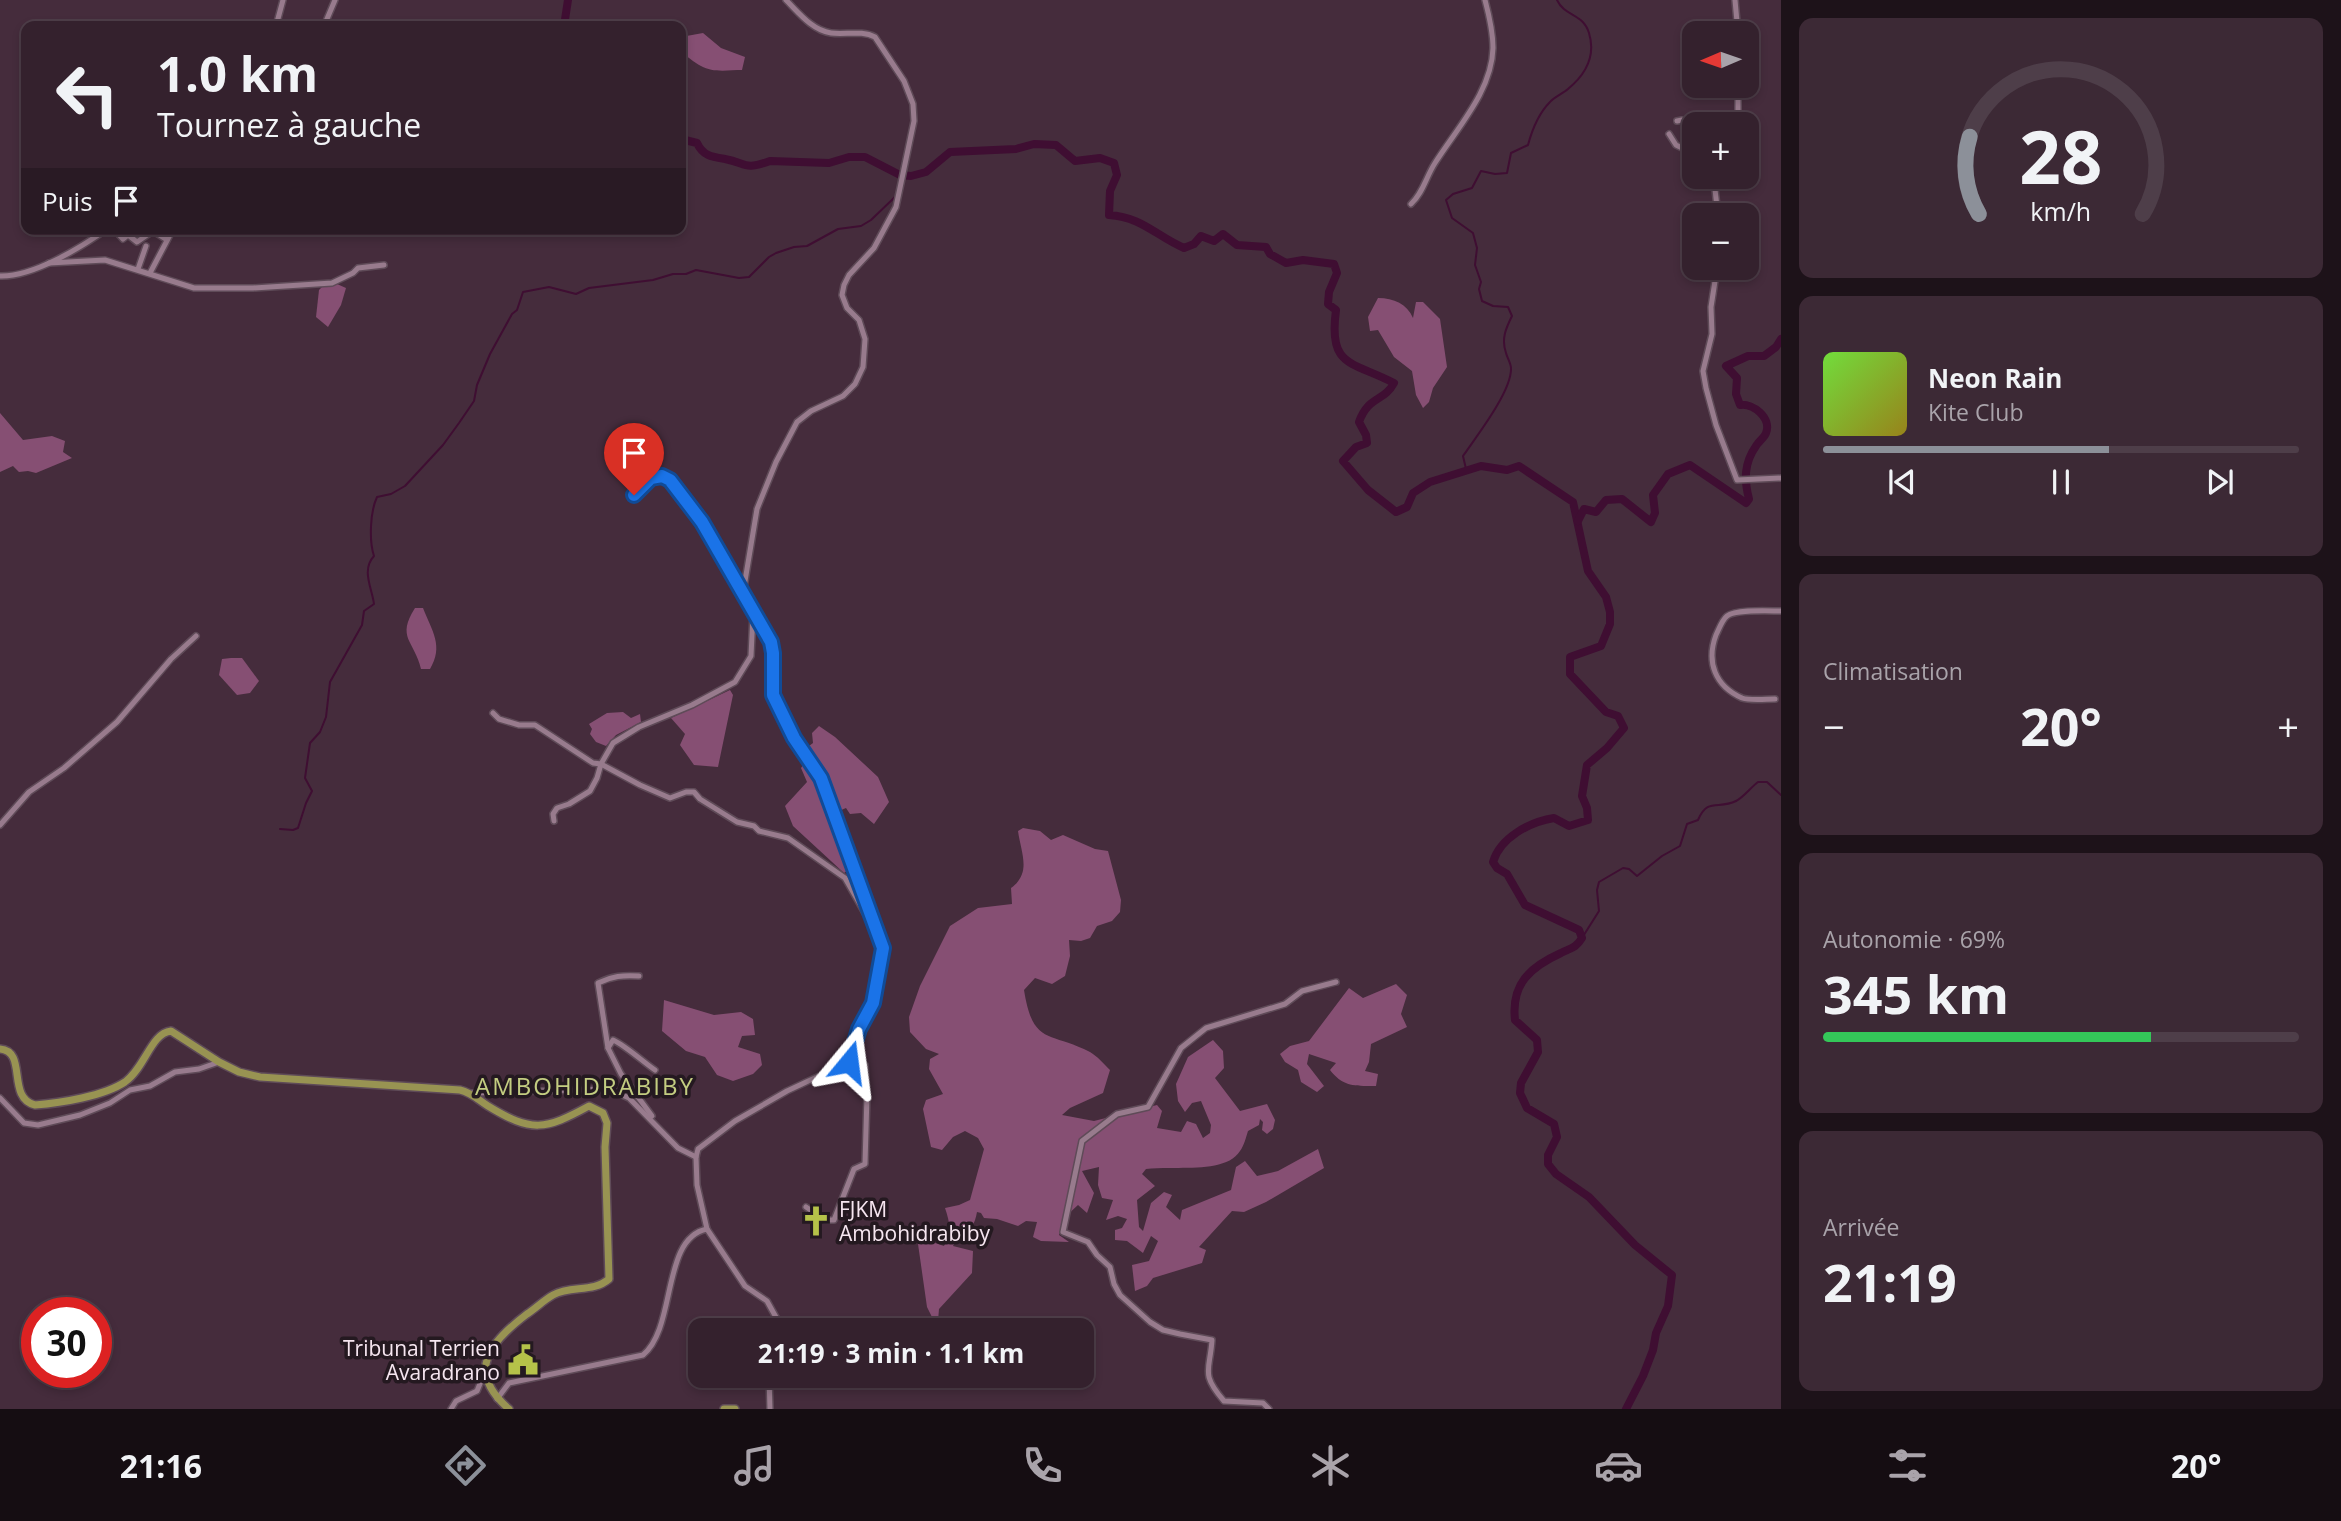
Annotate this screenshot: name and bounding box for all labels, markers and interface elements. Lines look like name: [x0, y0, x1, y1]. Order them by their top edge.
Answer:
north arrow: [1682, 21, 1759, 98]
map controls: [1682, 21, 1759, 280]
text: 1.0 km: [157, 40, 318, 106]
icon: left: [42, 49, 133, 140]
text: Tournez à gauche: [157, 103, 421, 146]
text: 28: [2019, 106, 2103, 205]
button: +: [1682, 112, 1759, 189]
icon: arrive: [107, 182, 145, 220]
text: Puis: [42, 183, 93, 219]
text: km/h: [2031, 194, 2091, 228]
button: −: [1682, 203, 1759, 280]
text: Neon Rain: [1928, 360, 2062, 396]
text: Kite Club: [1928, 396, 2023, 428]
pin: [604, 423, 664, 495]
icon: arrive: [615, 434, 653, 472]
icon: previous: [1883, 463, 1921, 501]
icon: pause: [2042, 463, 2080, 501]
icon: next: [2201, 463, 2239, 501]
text: Climatisation: [1823, 655, 1963, 687]
text: 20°: [2020, 690, 2102, 761]
text: −: [1823, 700, 1845, 752]
text: +: [2277, 700, 2299, 752]
text: Autonomie · 69%: [1823, 923, 2005, 955]
text: 345 km: [1823, 958, 2009, 1029]
position arrow: [812, 1025, 886, 1099]
district label: AMBOHIDRABIBY: [475, 1069, 695, 1102]
place label: FJKM Ambohidrabiby: [839, 1195, 990, 1247]
church icon: FJKM Ambohidrabiby: [799, 1204, 833, 1238]
text: Arrivée: [1823, 1211, 1899, 1243]
text: 21:19: [1823, 1246, 1957, 1317]
speed limit sign: 30: [21, 1297, 112, 1388]
place label: Tribunal Terrien Avaradrano: [343, 1334, 500, 1386]
text: 21:19 · 3 min · 1.1 km: [758, 1335, 1024, 1371]
public building icon: Tribunal Terrien Avaradrano: [506, 1343, 540, 1377]
icon: directions: [441, 1441, 490, 1490]
icon: music: [730, 1441, 779, 1490]
icon: phone: [1018, 1441, 1067, 1490]
icon: climate: [1306, 1441, 1355, 1490]
icon: car: [1594, 1441, 1643, 1490]
icon: filters: [1883, 1441, 1932, 1490]
text: 21:16: [120, 1444, 202, 1487]
text: 20°: [2171, 1444, 2221, 1487]

